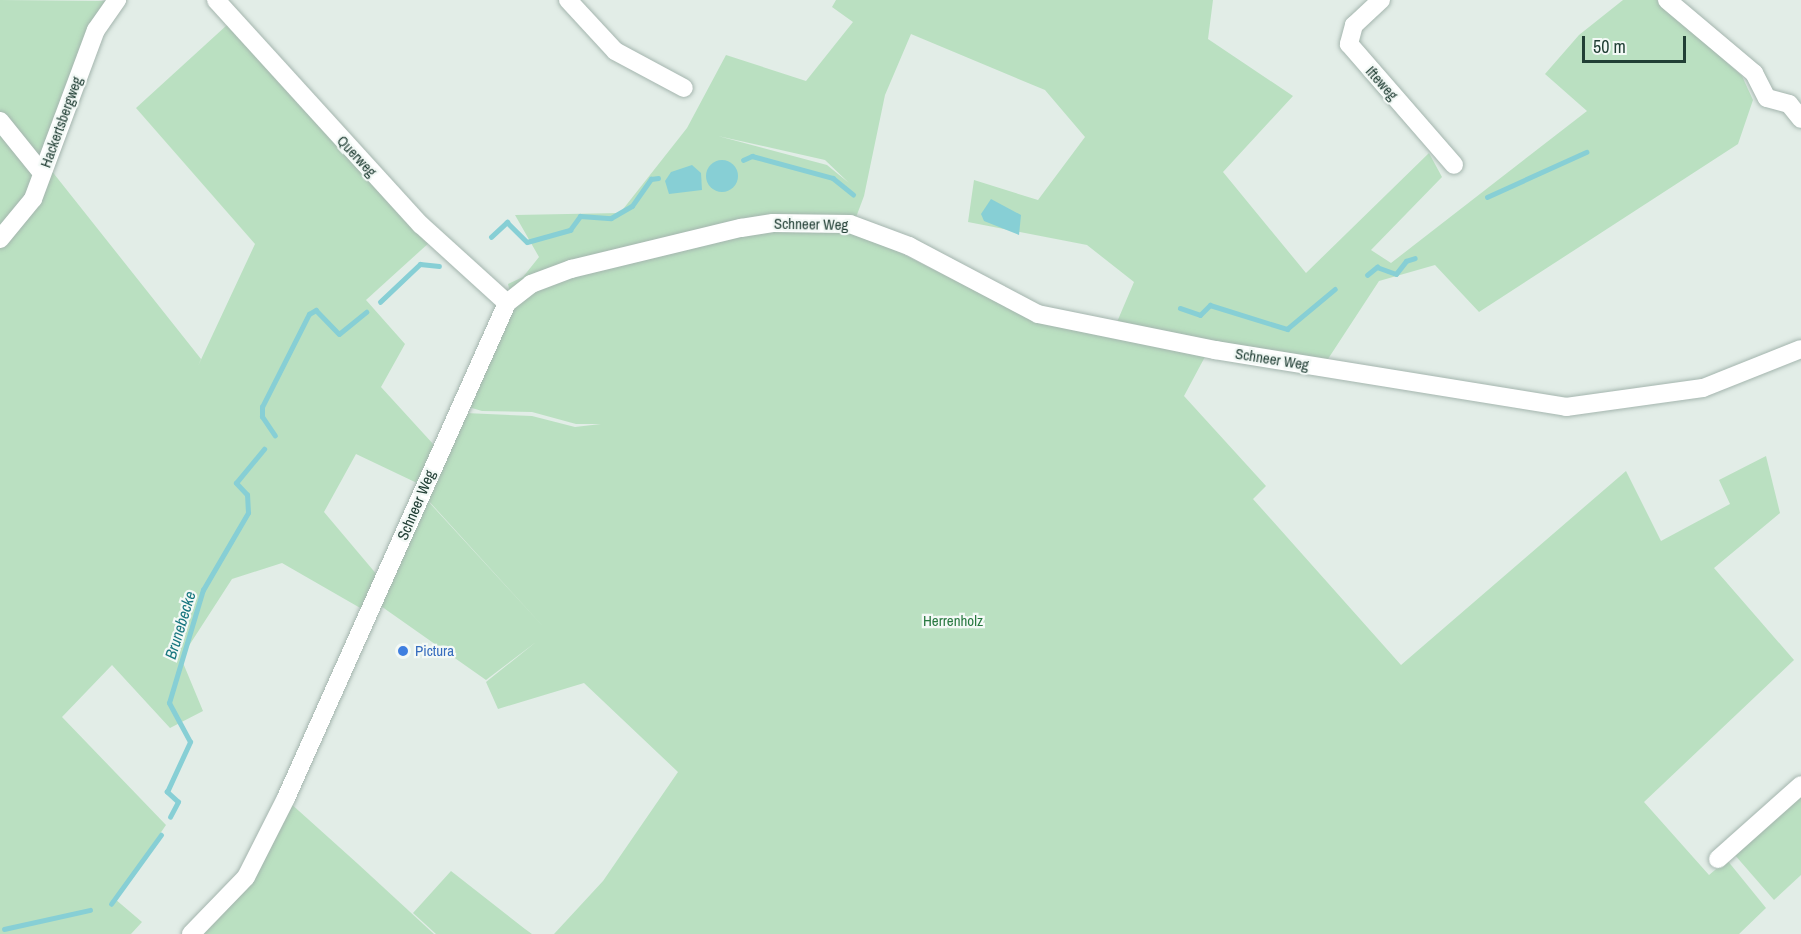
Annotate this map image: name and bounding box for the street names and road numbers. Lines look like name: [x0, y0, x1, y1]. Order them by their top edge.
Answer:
street label: Ifteweg: [1362, 62, 1402, 104]
street label: Hackertsbergweg: [36, 74, 86, 170]
street label: Querweg: [333, 132, 381, 180]
street label: Schneer Weg: [774, 214, 848, 234]
street label: Schneer Weg: [1234, 344, 1310, 374]
street label: Schneer Weg: [393, 467, 439, 543]

